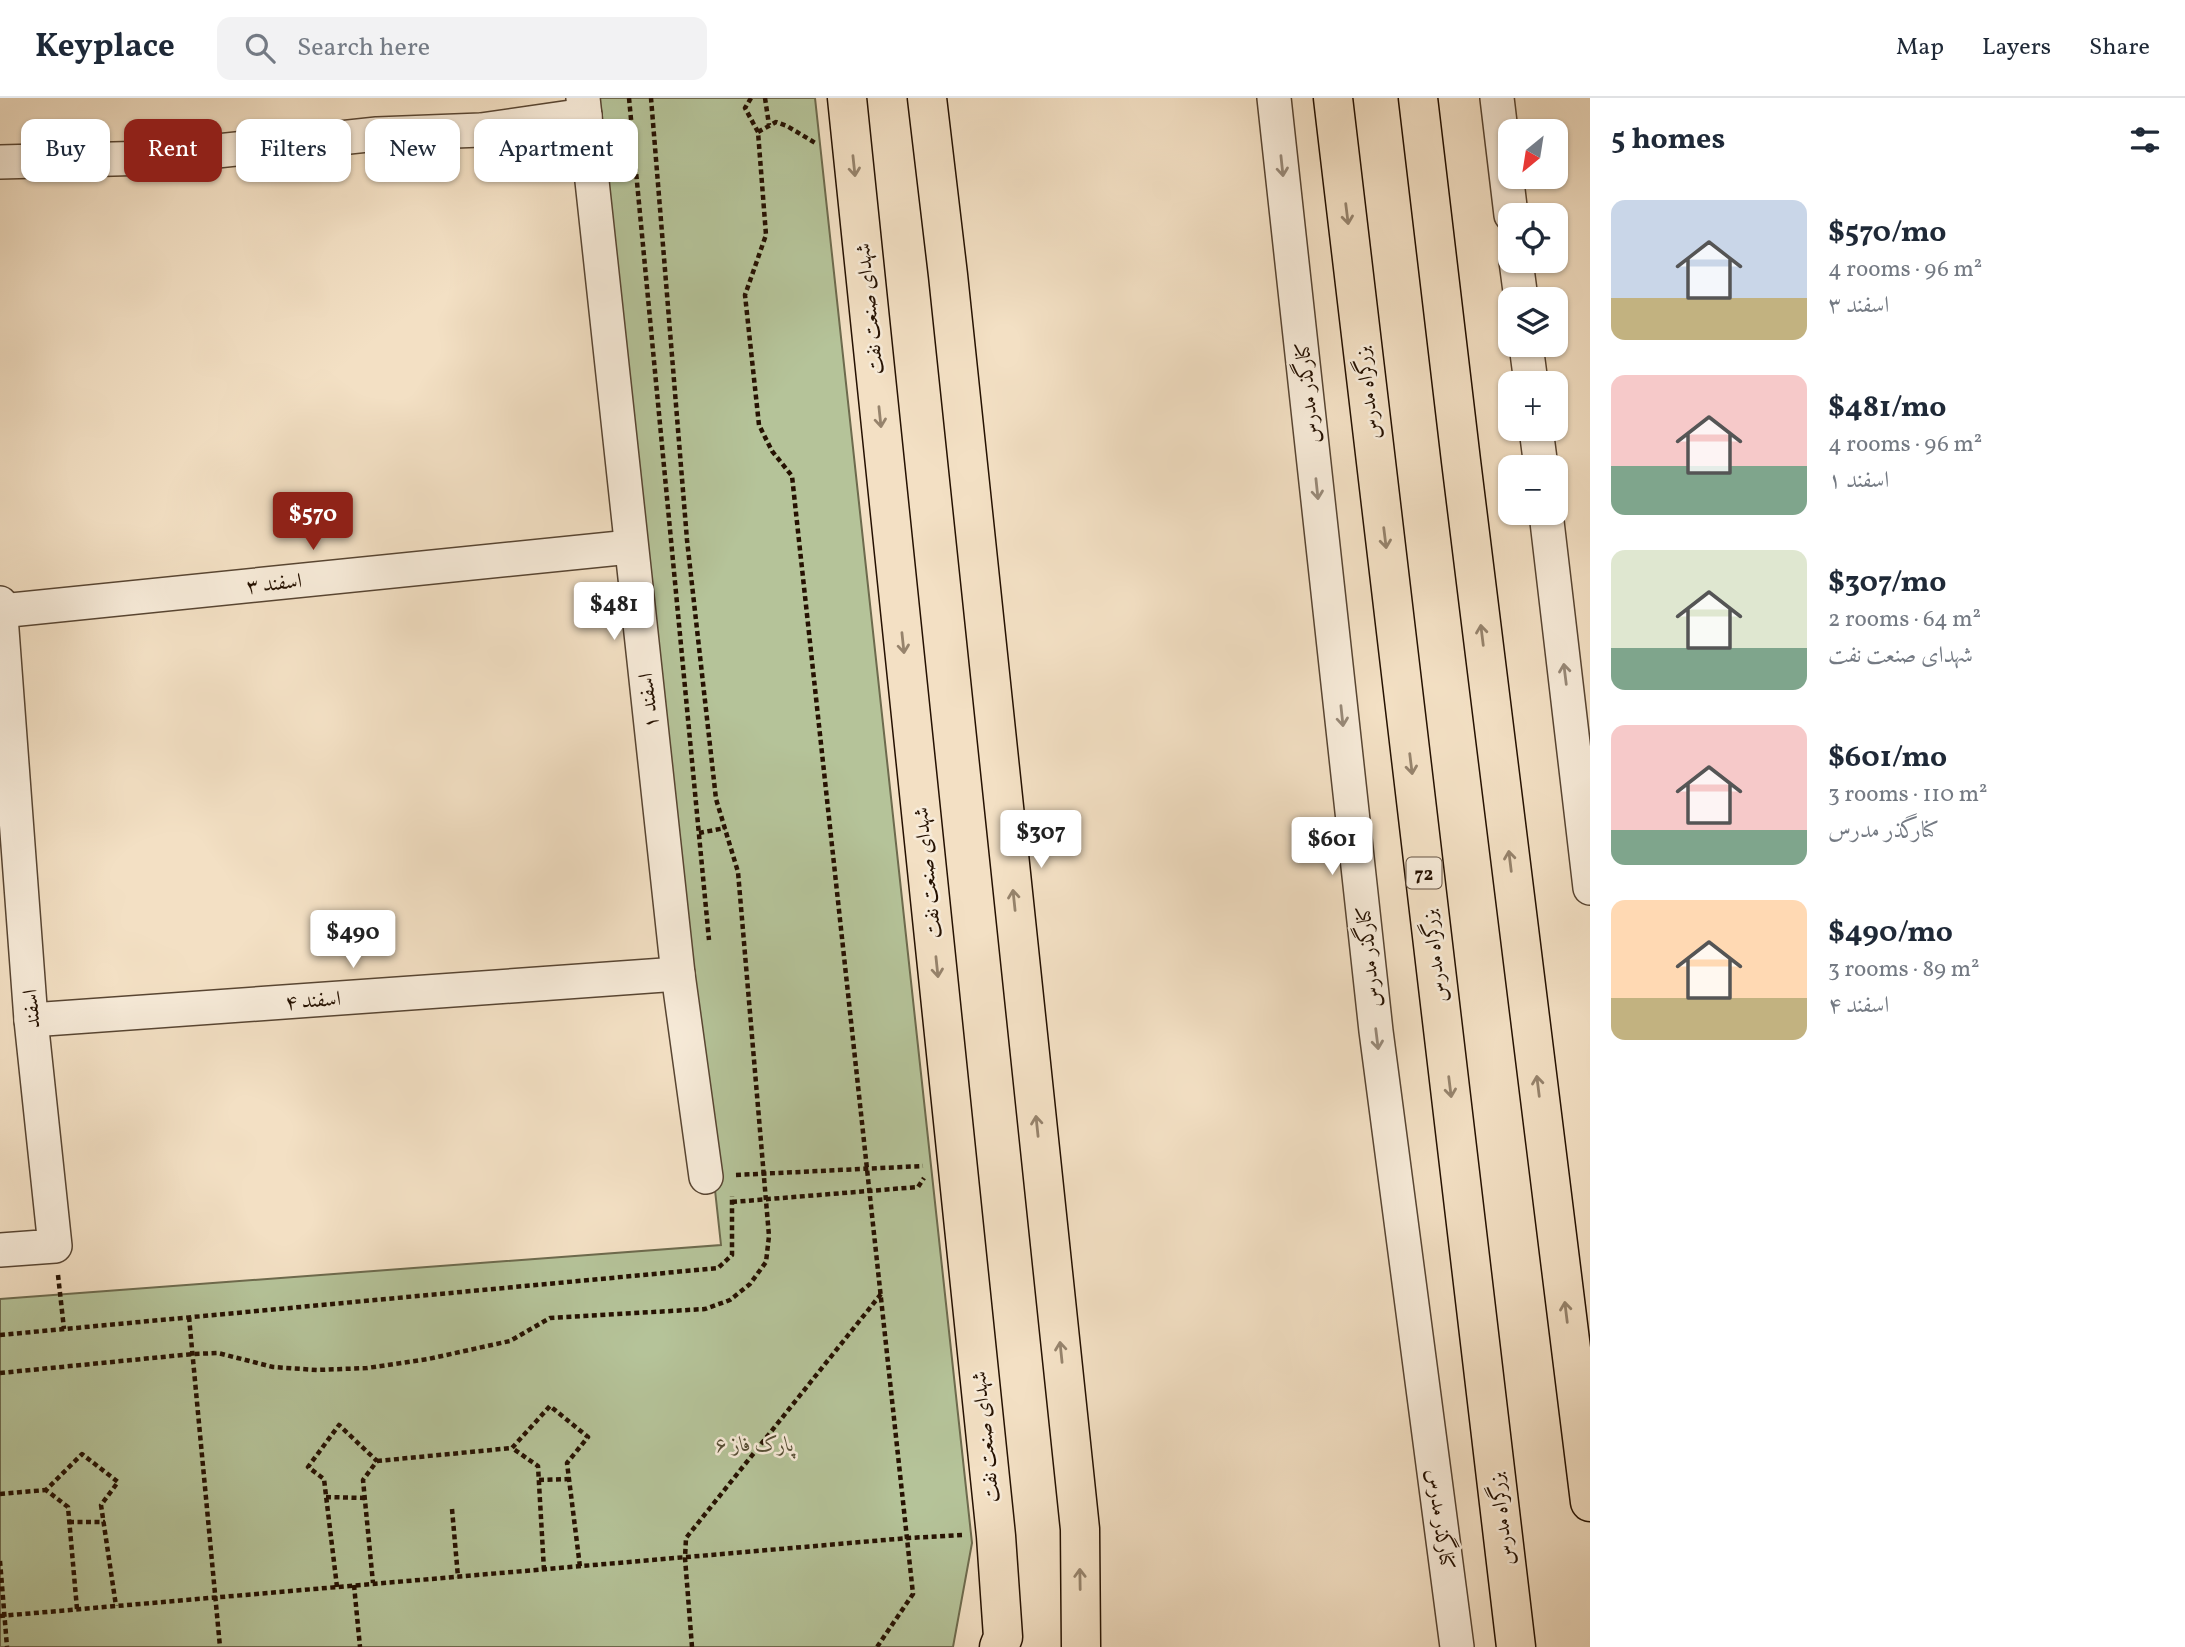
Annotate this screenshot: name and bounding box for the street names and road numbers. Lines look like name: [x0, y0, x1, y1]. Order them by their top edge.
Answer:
street label: شهدای صنعت نفت: [849, 242, 892, 376]
street label: کنارگذر مدرس: [1287, 341, 1328, 445]
street label: بزرگراه مدرس: [1347, 344, 1389, 441]
street label: اسفند ۳: [245, 567, 303, 602]
street label: اسفند ۱: [632, 672, 667, 730]
street label: شهدای صنعت نفت: [907, 806, 950, 940]
road number: 72: [1406, 858, 1442, 888]
street label: کنارگذر مدرس: [1348, 905, 1389, 1009]
street label: بزرگراه مدرس: [1414, 907, 1456, 1004]
street label: اسفند ۴: [284, 985, 342, 1018]
street label: اسفند: [16, 988, 49, 1030]
street label: شهدای صنعت نفت: [965, 1370, 1008, 1504]
street label: کنارگذر مدرس: [1418, 1467, 1463, 1571]
street label: بزرگراه مدرس: [1481, 1470, 1523, 1567]

